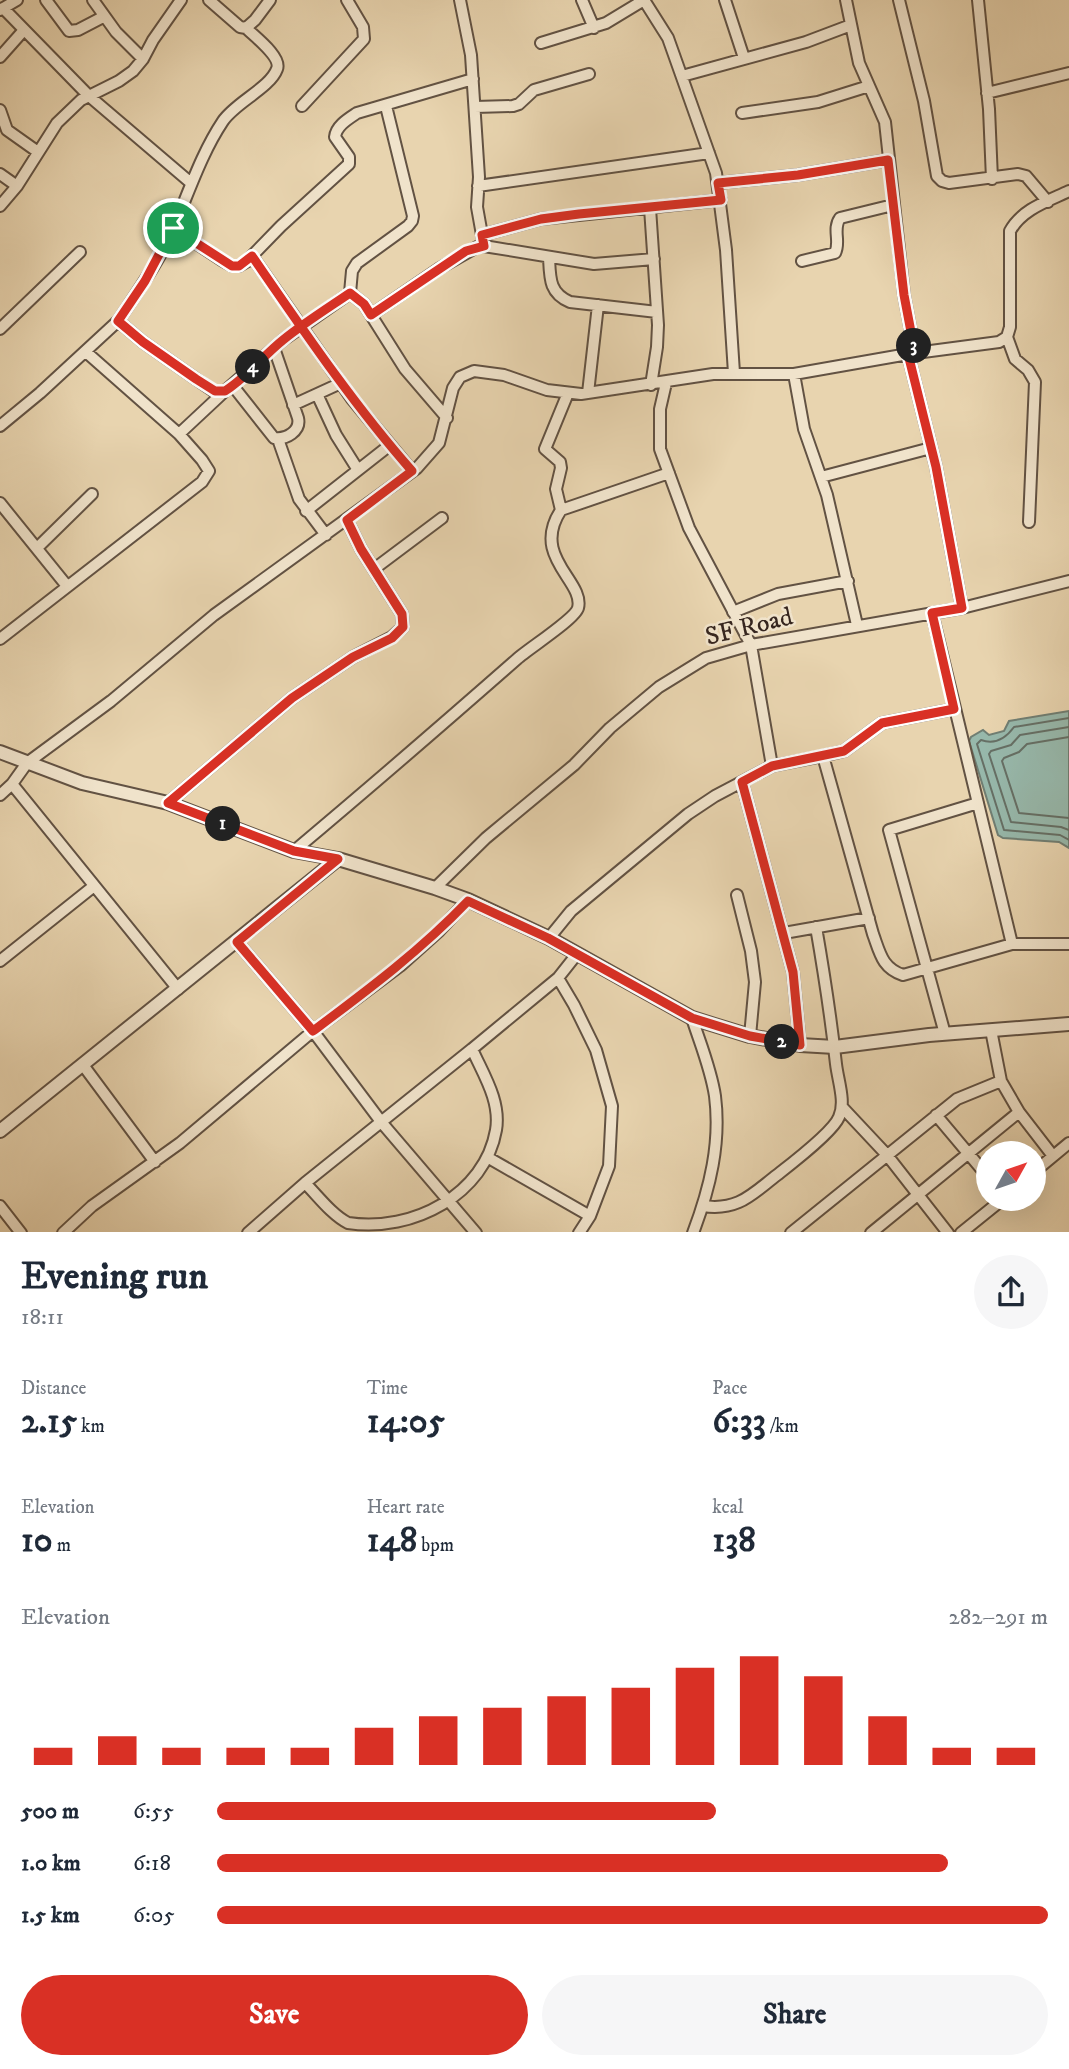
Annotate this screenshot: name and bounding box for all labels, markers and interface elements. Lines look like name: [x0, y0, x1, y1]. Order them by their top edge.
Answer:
pin: [143, 198, 203, 258]
icon: arrive: [154, 209, 192, 247]
pin: 3: [897, 328, 932, 364]
text: 3: [910, 334, 917, 357]
pin: 4: [236, 350, 270, 384]
text: 4: [247, 355, 258, 378]
street label: SF Road: [702, 600, 796, 654]
pin: 1: [206, 806, 241, 842]
text: 1: [219, 812, 226, 835]
pin: 2: [764, 1024, 800, 1060]
text: 2: [777, 1030, 786, 1053]
north arrow: [976, 1141, 1046, 1211]
map controls: [976, 1141, 1046, 1211]
text: Evening run: [21, 1253, 208, 1301]
button: share: [974, 1255, 1048, 1329]
text: 18:11: [21, 1303, 64, 1332]
text: Distance: [21, 1377, 86, 1400]
text: Time: [367, 1377, 408, 1400]
text: Pace: [712, 1377, 747, 1400]
text: 2.15: [21, 1400, 77, 1444]
text: 14:05: [367, 1400, 445, 1444]
text: 6:33: [712, 1400, 766, 1444]
text: km: [77, 1415, 105, 1438]
text: /km: [766, 1415, 799, 1438]
text: Elevation: [21, 1496, 95, 1519]
text: Heart rate: [367, 1496, 445, 1519]
text: kcal: [712, 1496, 744, 1519]
text: 10: [21, 1519, 53, 1563]
text: 148: [367, 1519, 417, 1563]
text: 138: [712, 1519, 756, 1563]
text: m: [53, 1534, 71, 1557]
text: bpm: [417, 1534, 454, 1557]
text: Elevation: [21, 1603, 110, 1632]
text: 282–291 m: [948, 1603, 1048, 1632]
text: 500 m: [21, 1797, 79, 1826]
text: 6:55: [133, 1797, 174, 1826]
text: 1.0 km: [21, 1849, 81, 1878]
text: 6:18: [133, 1849, 171, 1878]
text: 1.5 km: [21, 1901, 80, 1930]
text: 6:05: [133, 1901, 175, 1930]
button: Save: [21, 1975, 528, 2055]
button: Share: [542, 1975, 1048, 2055]

